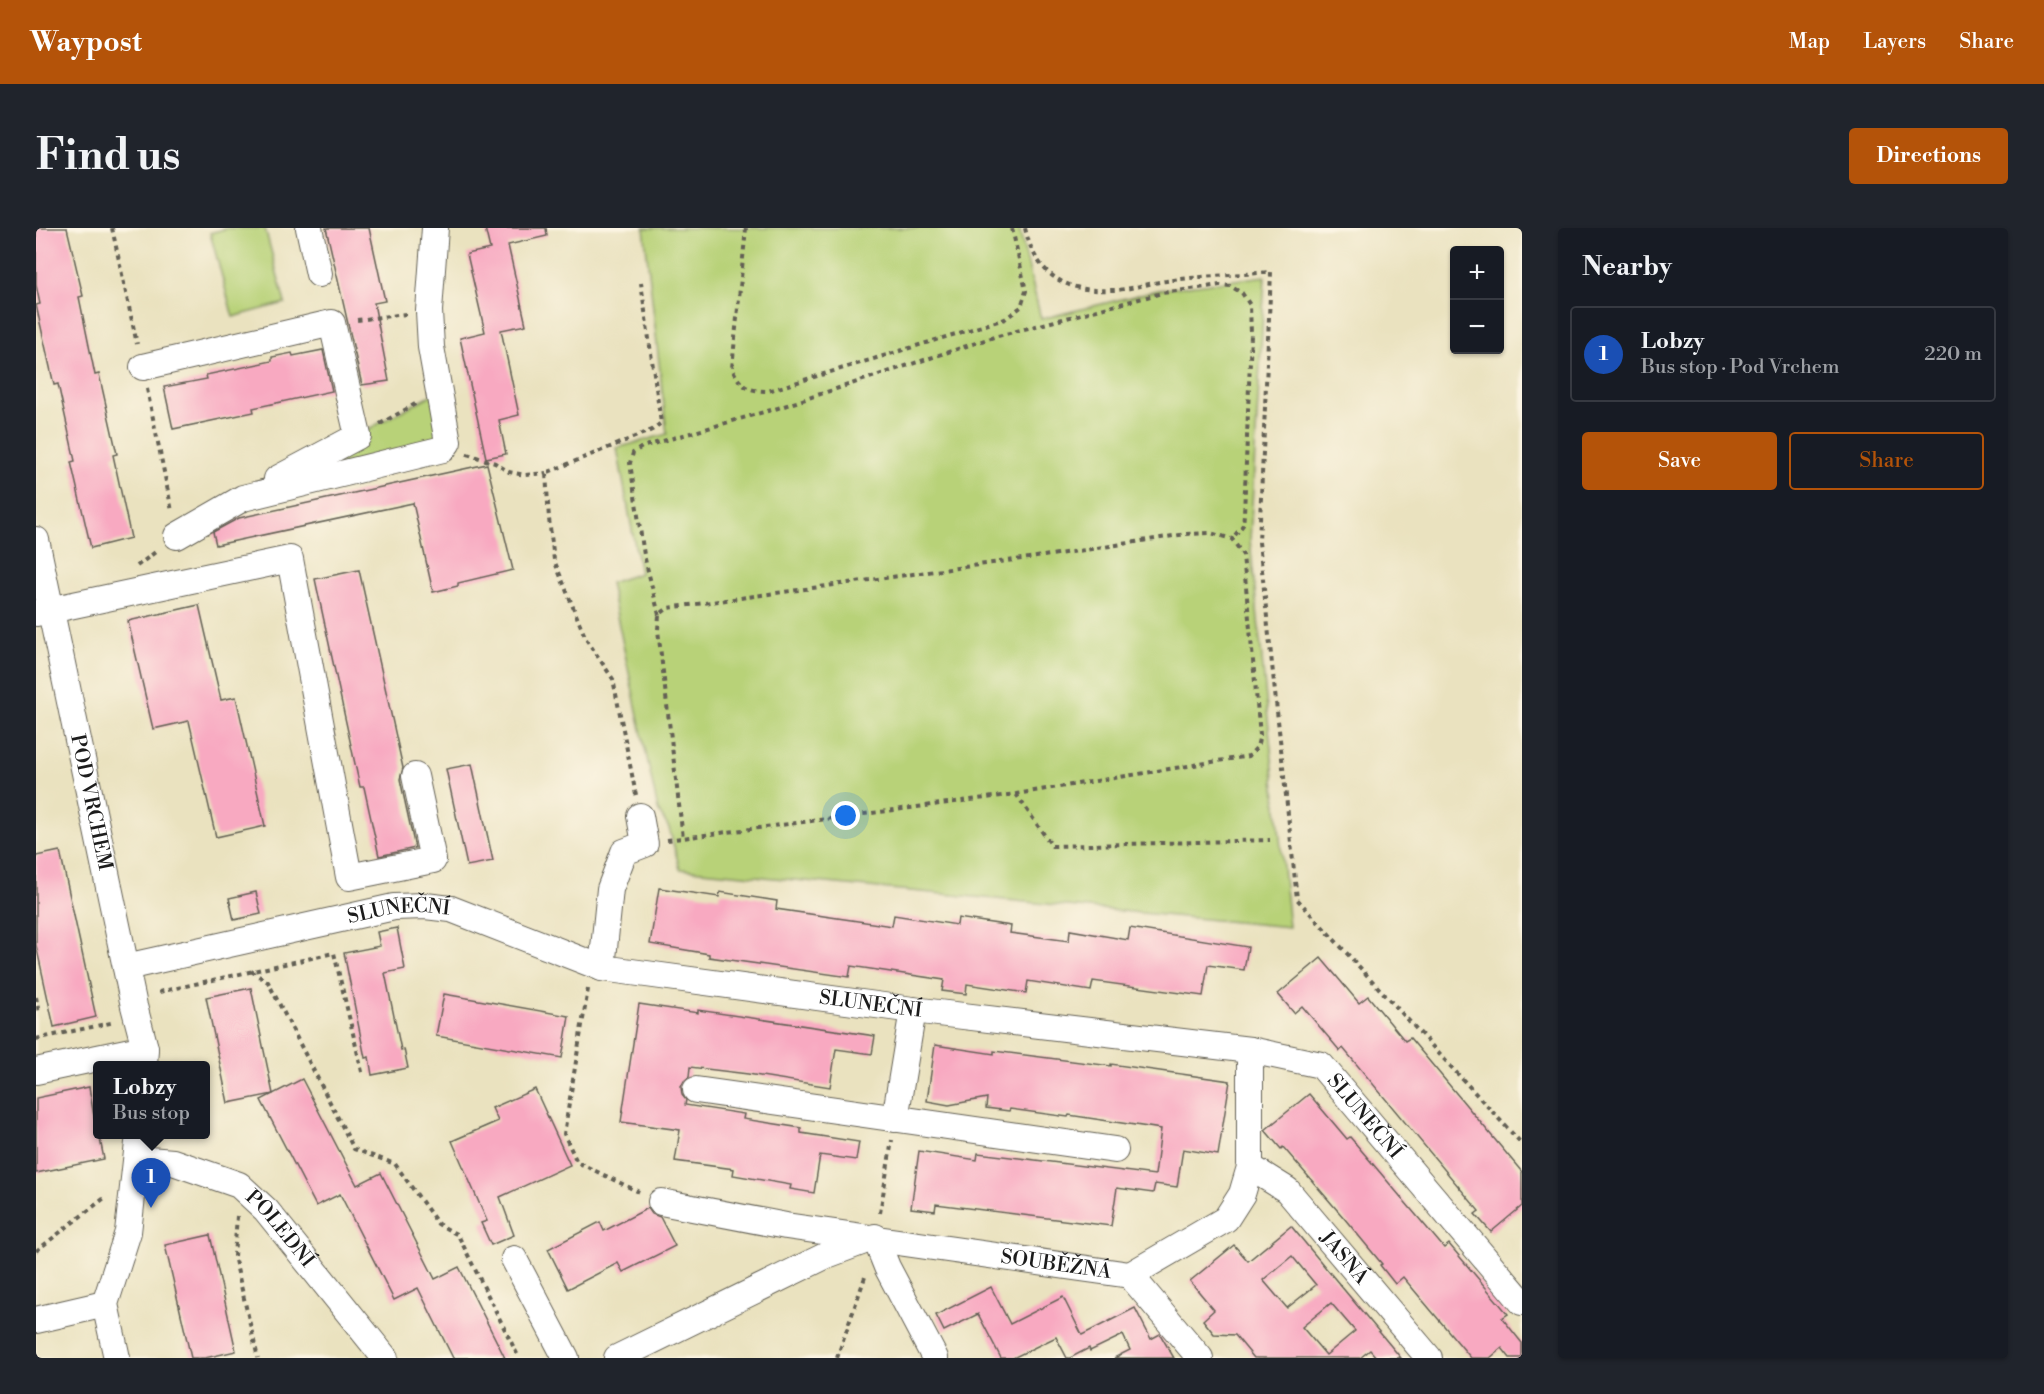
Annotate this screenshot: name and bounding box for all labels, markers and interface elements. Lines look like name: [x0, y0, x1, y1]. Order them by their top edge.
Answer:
text: Waypost: [30, 25, 142, 60]
text: Map: [1789, 29, 1830, 55]
text: Layers: [1863, 29, 1926, 55]
text: Share: [1959, 29, 2014, 55]
button: Directions: [1849, 128, 2008, 184]
text: Find us: [36, 130, 180, 183]
map controls: [1450, 246, 1504, 354]
button: +: [1450, 246, 1504, 300]
text: Nearby: [1582, 251, 1672, 283]
button: −: [1450, 300, 1504, 354]
text: Lobzy: [1641, 328, 1704, 355]
text: 1: [1599, 342, 1608, 367]
text: 220 m: [1924, 342, 1982, 367]
text: Bus stop · Pod Vrchem: [1641, 355, 1839, 380]
button: Save: [1582, 432, 1777, 490]
button: Share: [1789, 432, 1984, 490]
street label: POD VRCHEM: [65, 732, 118, 873]
your location: [831, 801, 860, 830]
street label: SLUNEČNÍ: [345, 892, 452, 930]
street label: SLUNEČNÍ: [818, 985, 924, 1024]
popup: [93, 1061, 210, 1139]
street label: SLUNEČNÍ: [1322, 1069, 1409, 1164]
text: Lobzy: [113, 1074, 176, 1101]
text: Bus stop: [113, 1101, 190, 1126]
pin: 1: [132, 1158, 170, 1208]
street label: POLEDNÍ: [240, 1185, 321, 1273]
street label: JASNÁ: [1314, 1225, 1375, 1290]
street label: SOUBĚŽNÁ: [999, 1244, 1114, 1285]

